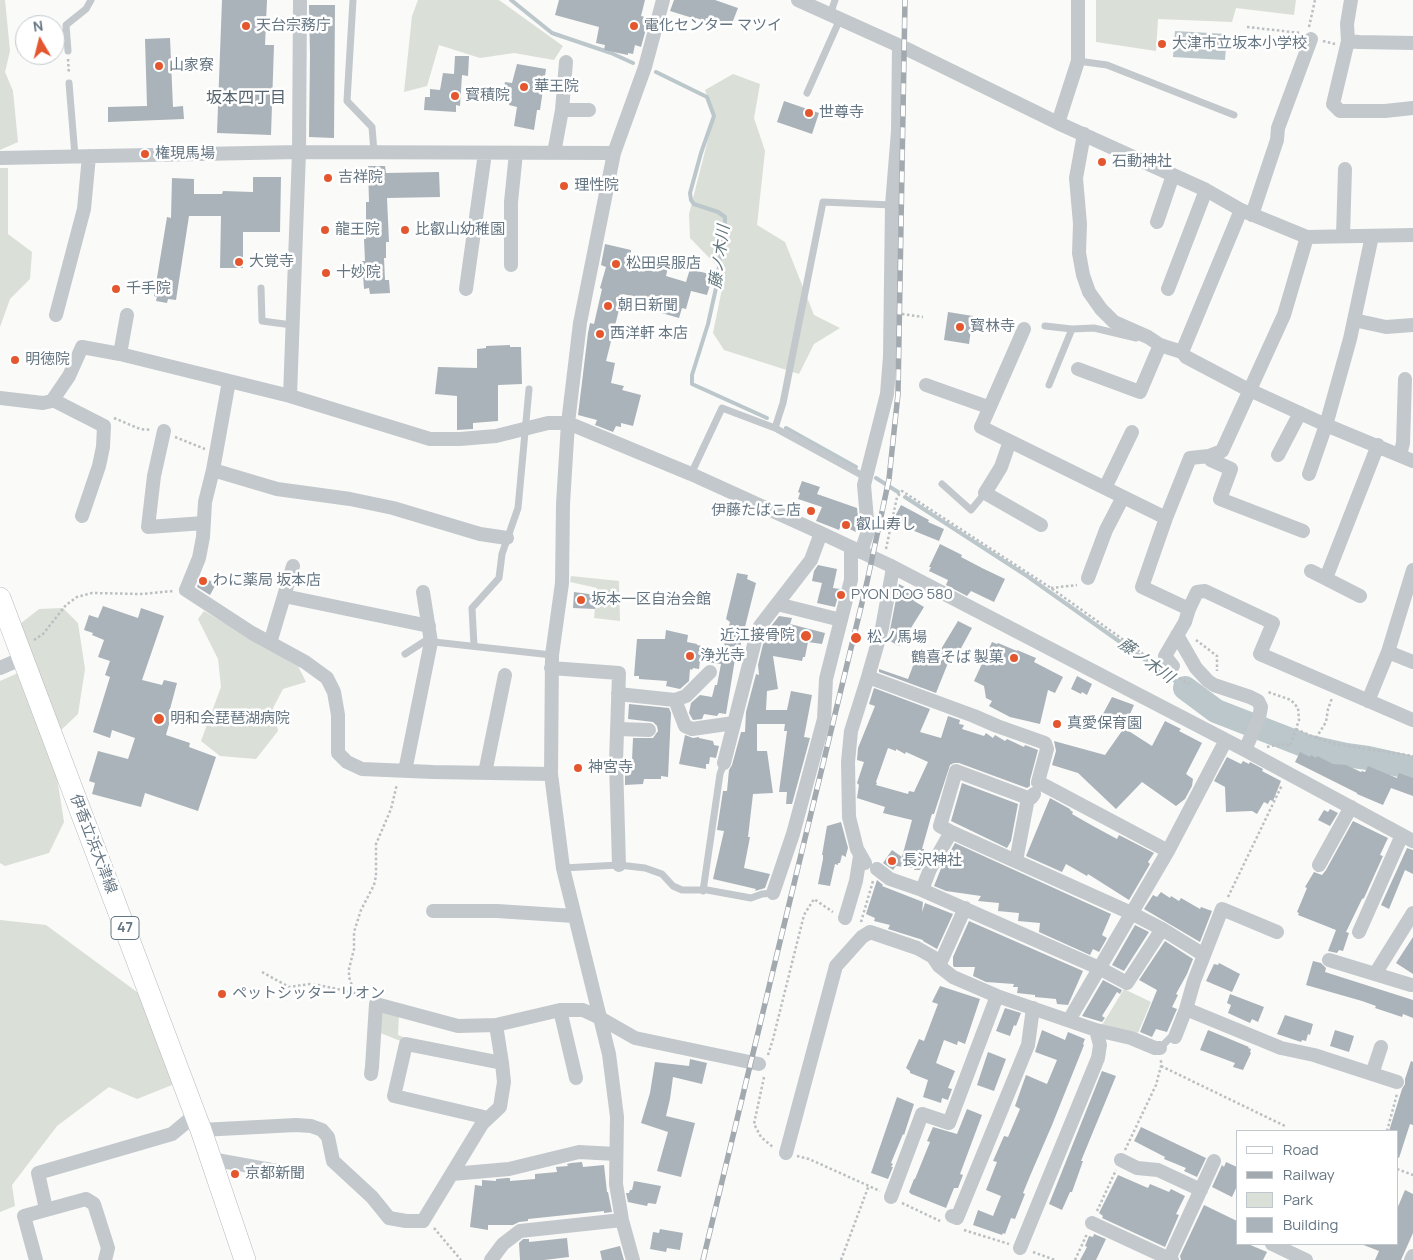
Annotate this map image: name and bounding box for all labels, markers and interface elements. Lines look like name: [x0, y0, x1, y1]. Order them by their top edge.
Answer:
north arrow: [15, 15, 65, 65]
text: N: [32, 16, 44, 36]
place label: 天台宗務庁: [256, 17, 331, 35]
place label: 電化センター マツイ: [644, 17, 782, 35]
marker: 天台宗務庁: [240, 20, 252, 32]
marker: 電化センター マツイ: [628, 20, 640, 32]
place label: 大津市立坂本小学校: [1172, 35, 1307, 53]
marker: 大津市立坂本小学校: [1156, 38, 1168, 50]
place label: 山家寮: [169, 57, 214, 75]
marker: 山家寮: [153, 60, 165, 72]
place label: 華王院: [534, 78, 579, 96]
marker: 華王院: [518, 81, 530, 93]
place label: 寳積院: [465, 87, 510, 105]
district label: 坂本四丁目: [206, 89, 286, 109]
marker: 寳積院: [449, 90, 461, 102]
place label: 世尊寺: [819, 104, 864, 122]
marker: 世尊寺: [803, 107, 815, 119]
place label: 権現馬場: [155, 145, 215, 163]
marker: 権現馬場: [139, 148, 151, 160]
place label: 石動神社: [1112, 153, 1172, 171]
marker: 石動神社: [1096, 156, 1108, 168]
place label: 吉祥院: [338, 169, 383, 187]
marker: 吉祥院: [322, 172, 334, 184]
place label: 理性院: [574, 177, 619, 195]
marker: 理性院: [558, 180, 570, 192]
place label: 龍王院: [335, 221, 380, 239]
place label: 比叡山幼稚園: [415, 221, 505, 239]
marker: 龍王院: [319, 224, 331, 236]
marker: 比叡山幼稚園: [399, 224, 411, 236]
water label: 藤ノ木川: [706, 224, 734, 290]
place label: 大覚寺: [249, 253, 294, 271]
place label: 松田呉服店: [626, 255, 701, 273]
marker: 大覚寺: [233, 256, 245, 268]
marker: 松田呉服店: [610, 258, 622, 270]
place label: 十妙院: [336, 264, 381, 282]
marker: 十妙院: [320, 267, 332, 279]
place label: 千手院: [126, 280, 171, 298]
marker: 千手院: [110, 283, 122, 295]
place label: 朝日新聞: [618, 297, 678, 315]
marker: 朝日新聞: [602, 300, 614, 312]
place label: 寳林寺: [970, 318, 1015, 336]
marker: 寳林寺: [954, 321, 966, 333]
place label: 西洋軒 本店: [610, 325, 688, 343]
marker: 西洋軒 本店: [594, 328, 606, 340]
place label: 明徳院: [25, 351, 70, 369]
marker: 明徳院: [9, 354, 21, 366]
place label: 伊藤たばこ店: [711, 502, 801, 520]
marker: 伊藤たばこ店: [805, 505, 817, 517]
place label: 叡山寿し: [856, 516, 916, 534]
marker: 叡山寿し: [840, 519, 852, 531]
place label: わに薬局 坂本店: [213, 572, 321, 590]
marker: わに薬局 坂本店: [197, 575, 209, 587]
place label: PYON DOG 580: [851, 586, 953, 604]
marker: PYON DOG 580: [835, 589, 847, 601]
place label: 坂本一区自治会館: [591, 591, 711, 609]
marker: 坂本一区自治会館: [575, 594, 587, 606]
place label: 近江接骨院: [720, 627, 795, 645]
marker: 近江接骨院: [799, 629, 813, 643]
place label: 松ノ馬場: [867, 629, 927, 647]
marker: 松ノ馬場: [849, 631, 863, 645]
water label: 藤ノ木川: [1114, 634, 1178, 688]
place label: 浄光寺: [700, 647, 745, 665]
place label: 鶴喜そば 製菓: [911, 649, 1004, 667]
marker: 浄光寺: [684, 650, 696, 662]
marker: 鶴喜そば 製菓: [1008, 652, 1020, 664]
place label: 明和会琵琶湖病院: [170, 710, 290, 728]
marker: 明和会琵琶湖病院: [152, 712, 166, 726]
place label: 真愛保育園: [1067, 715, 1142, 733]
marker: 真愛保育園: [1051, 718, 1063, 730]
place label: 神宮寺: [588, 759, 633, 777]
marker: 神宮寺: [572, 762, 584, 774]
street label: 伊香立浜大津線: [66, 792, 120, 896]
place label: 長沢神社: [902, 852, 962, 870]
marker: 長沢神社: [886, 855, 898, 867]
road number: 47: [111, 916, 139, 940]
place label: ペットシッター リオン: [232, 985, 385, 1003]
marker: ペットシッター リオン: [216, 988, 228, 1000]
legend: [1236, 1130, 1398, 1245]
text: Road: [1283, 1139, 1319, 1160]
text: Railway: [1283, 1164, 1335, 1185]
place label: 京都新聞: [245, 1165, 305, 1183]
marker: 京都新聞: [229, 1168, 241, 1180]
text: Park: [1283, 1189, 1313, 1210]
text: Building: [1283, 1214, 1338, 1235]

